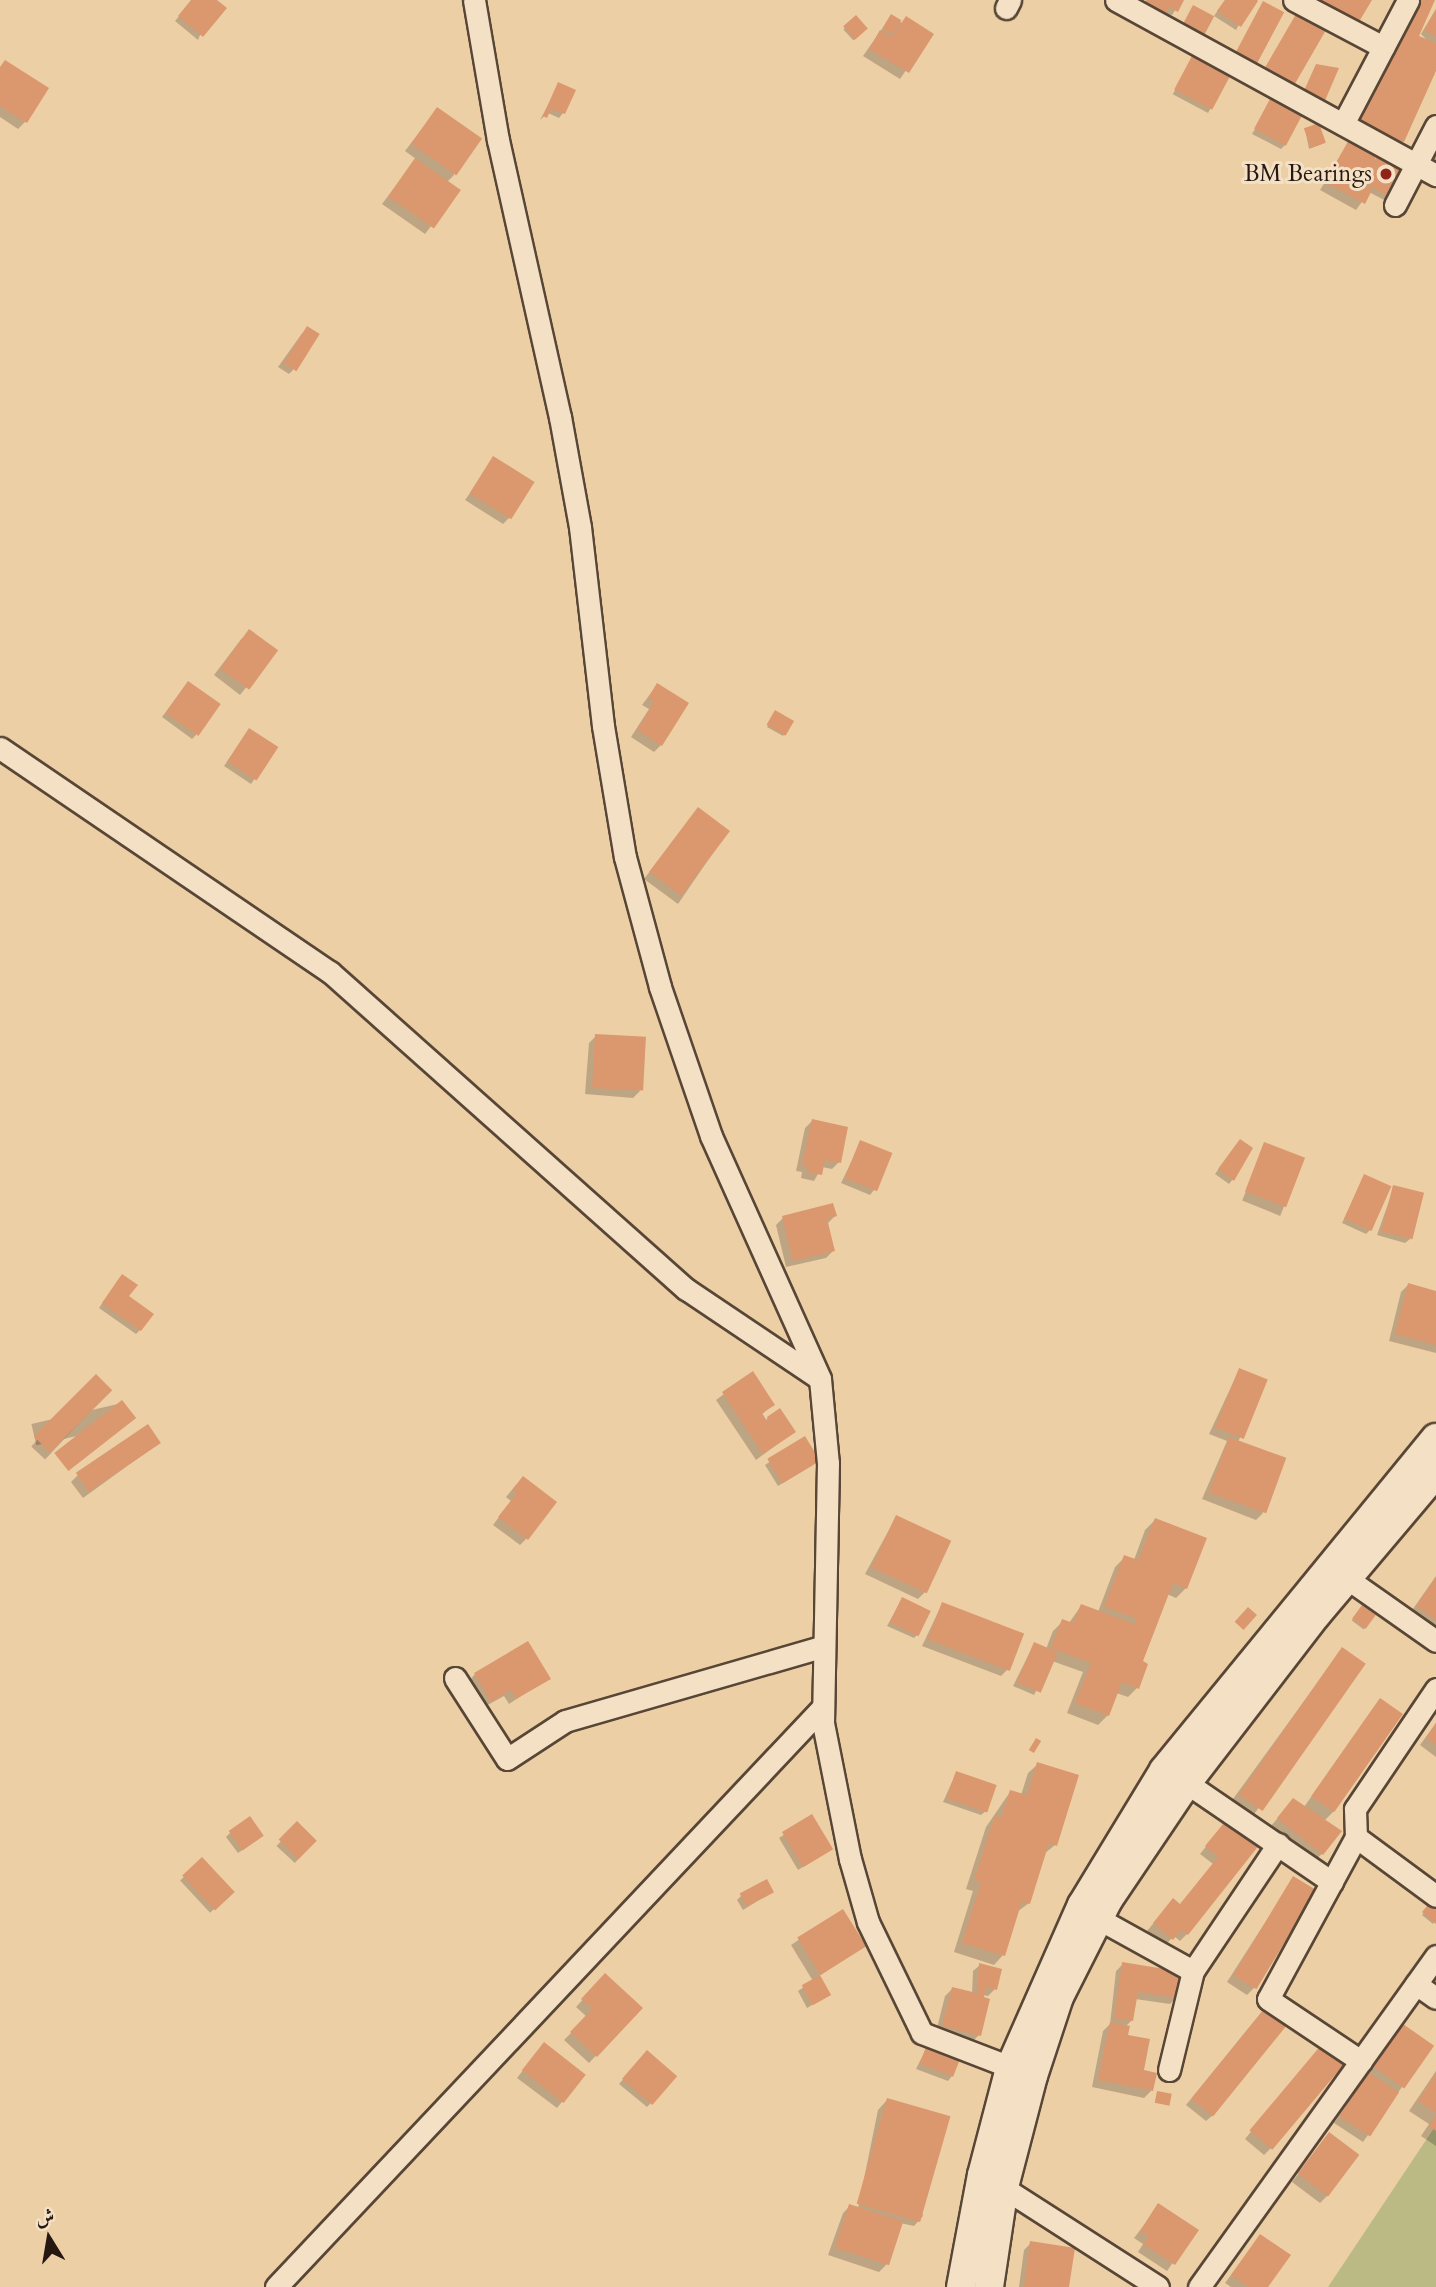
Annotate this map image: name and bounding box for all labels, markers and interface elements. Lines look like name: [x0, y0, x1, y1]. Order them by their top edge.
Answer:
place label: BM Bearings: [1244, 160, 1372, 188]
marker: BM Bearings: [1378, 166, 1394, 182]
north arrow: [14, 2203, 84, 2273]
text: ش: [33, 2203, 57, 2232]

